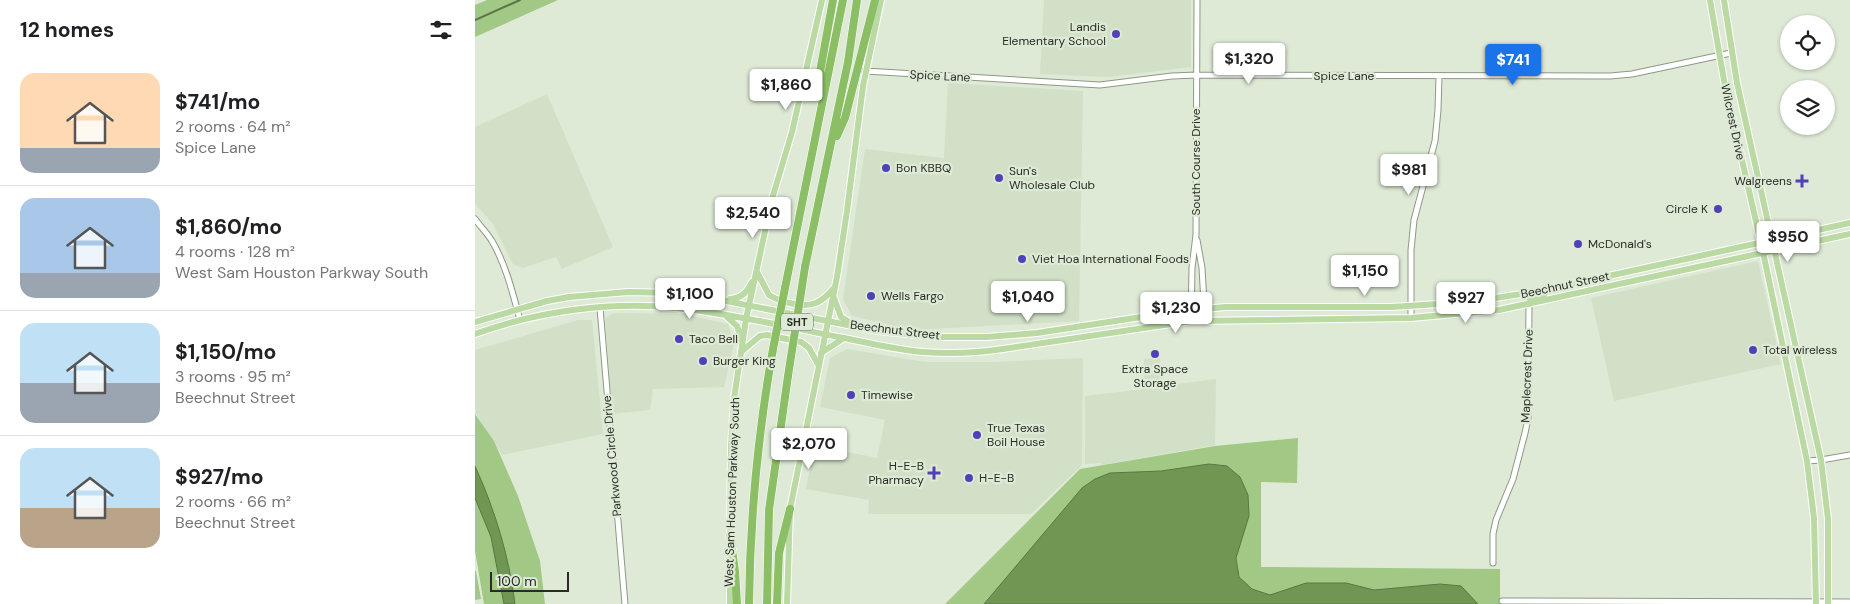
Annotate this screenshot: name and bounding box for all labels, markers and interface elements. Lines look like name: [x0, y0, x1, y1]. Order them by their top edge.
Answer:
map controls: [1780, 15, 1835, 135]
button: locate: [1780, 15, 1835, 70]
text: 12 homes: [20, 16, 114, 44]
icon: filters: [427, 16, 455, 44]
place label: Landis Elementary School: [1002, 19, 1106, 49]
marker: Landis Elementary School: [1110, 28, 1122, 40]
pin: $1,320: [1208, 42, 1290, 85]
pin: $741: [1483, 44, 1543, 86]
text: $1,320: [1224, 48, 1274, 69]
text: $741: [1496, 49, 1530, 70]
street label: Spice Lane: [909, 66, 971, 86]
pin: $1,860: [745, 68, 827, 111]
street label: Spice Lane: [1314, 68, 1375, 84]
text: $1,860: [761, 74, 811, 95]
button: layers: [1780, 80, 1835, 135]
street label: Wilcrest Drive: [1717, 83, 1749, 162]
text: $741/mo: [175, 88, 260, 116]
icon: home: [60, 93, 120, 153]
street label: South Course Drive: [1188, 108, 1204, 216]
text: 2 rooms · 64 m²: [175, 116, 291, 137]
text: Spice Lane: [175, 137, 256, 158]
pin: $981: [1379, 154, 1439, 196]
text: $981: [1391, 159, 1427, 180]
place label: Bon KBBQ: [896, 160, 951, 176]
marker: Bon KBBQ: [880, 162, 892, 174]
place label: Sun's Wholesale Club: [1009, 163, 1095, 193]
marker: Sun's Wholesale Club: [993, 172, 1005, 184]
place label: Walgreens: [1734, 173, 1792, 189]
marker: Walgreens: [1796, 175, 1808, 187]
pin: $2,540: [712, 196, 794, 239]
place label: Circle K: [1666, 201, 1708, 217]
text: $2,540: [726, 202, 780, 223]
marker: Circle K: [1712, 203, 1724, 215]
text: $1,860/mo: [175, 213, 282, 241]
icon: home: [60, 218, 120, 278]
pin: $950: [1758, 220, 1818, 263]
text: $950: [1767, 226, 1809, 247]
place label: McDonald's: [1588, 236, 1652, 252]
marker: McDonald's: [1572, 238, 1584, 250]
text: 4 rooms · 128 m²: [175, 241, 295, 262]
place label: Viet Hoa International Foods: [1032, 251, 1189, 267]
marker: Viet Hoa International Foods: [1016, 253, 1028, 265]
pin: $1,150: [1324, 254, 1406, 297]
text: $1,150: [1342, 260, 1388, 281]
text: West Sam Houston Parkway South: [175, 262, 428, 283]
street label: Beechnut Street: [1519, 268, 1611, 302]
pin: $1,100: [649, 278, 731, 320]
pin: $1,040: [987, 280, 1069, 323]
pin: $927: [1436, 282, 1496, 324]
text: $1,100: [666, 283, 714, 304]
text: $1,040: [1002, 286, 1054, 307]
text: $927: [1447, 287, 1485, 308]
place label: Wells Fargo: [881, 288, 944, 304]
marker: Wells Fargo: [865, 290, 877, 302]
pin: $1,230: [1135, 292, 1217, 334]
text: $1,230: [1151, 297, 1201, 318]
road number: SHT: [781, 314, 813, 331]
street label: Beechnut Street: [849, 317, 941, 343]
street label: Maplecrest Drive: [1517, 329, 1537, 423]
place label: Taco Bell: [689, 331, 738, 347]
marker: Taco Bell: [673, 333, 685, 345]
text: $1,150/mo: [175, 338, 276, 366]
place label: Total wireless: [1763, 342, 1837, 358]
icon: home: [60, 343, 120, 403]
marker: Total wireless: [1747, 344, 1759, 356]
marker: Extra Space Storage: [1149, 348, 1161, 360]
place label: Burger King: [713, 353, 776, 369]
marker: Burger King: [697, 355, 709, 367]
place label: Extra Space Storage: [1122, 361, 1188, 391]
text: 3 rooms · 95 m²: [175, 366, 291, 387]
text: Beechnut Street: [175, 387, 295, 408]
place label: Timewise: [861, 387, 913, 403]
marker: Timewise: [845, 389, 857, 401]
street label: Parkwood Circle Drive: [599, 395, 625, 517]
street label: West Sam Houston Parkway South: [721, 397, 743, 587]
place label: True Texas Boil House: [987, 420, 1045, 450]
pin: $2,070: [768, 428, 850, 470]
marker: True Texas Boil House: [971, 429, 983, 441]
text: $2,070: [782, 433, 836, 454]
place label: H-E-B Pharmacy: [868, 458, 924, 488]
text: $927/mo: [175, 463, 264, 491]
marker: H-E-B Pharmacy: [928, 467, 940, 479]
icon: home: [60, 468, 120, 528]
place label: H-E-B: [979, 470, 1014, 486]
marker: H-E-B: [963, 472, 975, 484]
text: 2 rooms · 66 m²: [175, 491, 291, 512]
text: Beechnut Street: [175, 512, 295, 533]
scale bar: [490, 569, 569, 592]
text: 100 m: [497, 572, 537, 590]

